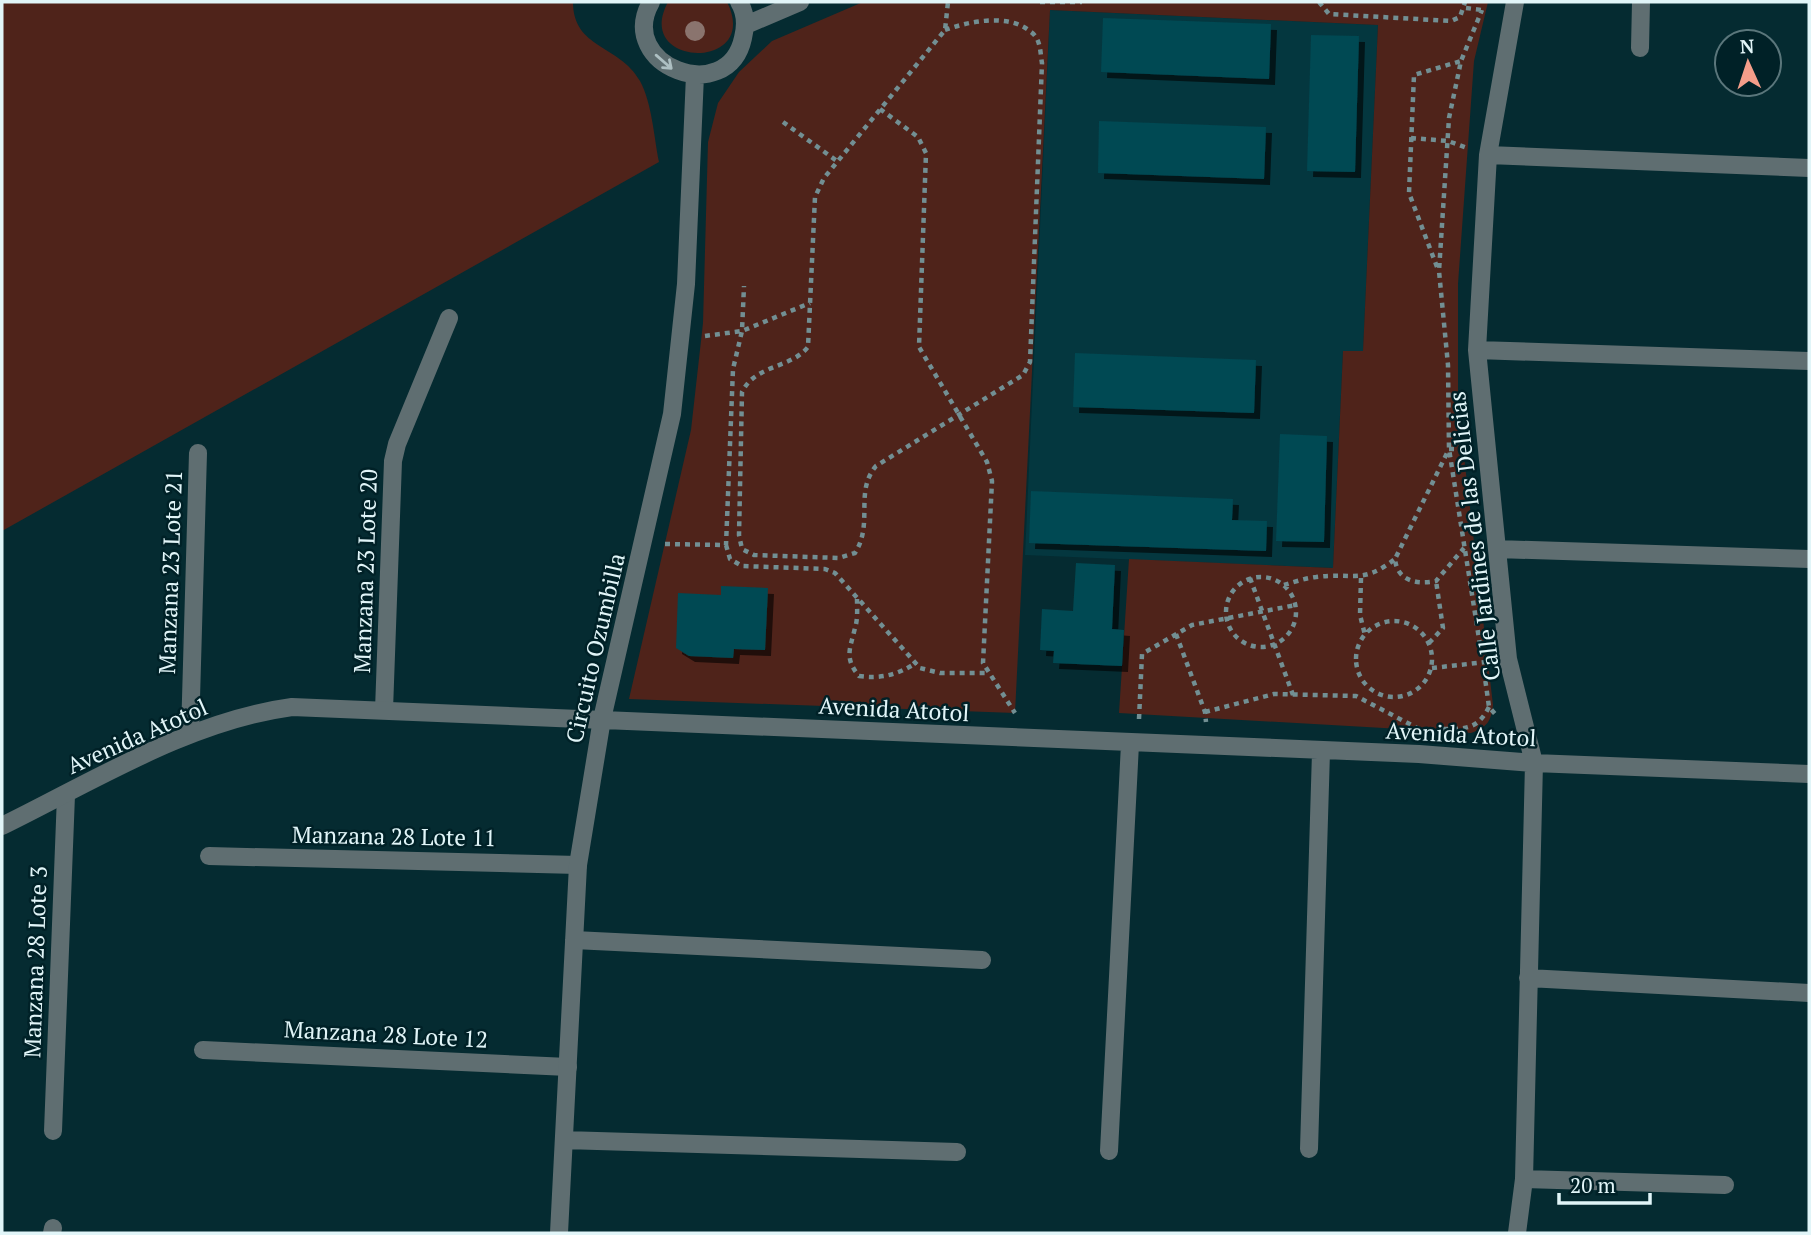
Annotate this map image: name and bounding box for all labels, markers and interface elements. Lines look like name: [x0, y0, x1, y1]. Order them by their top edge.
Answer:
north arrow: [1713, 28, 1783, 98]
text: N: [1739, 33, 1756, 58]
one-way arrow: [655, 54, 673, 70]
street label: Calle Jardines de las Delicias: [1441, 390, 1507, 682]
street label: Manzana 23 Lote 20: [346, 468, 384, 674]
street label: Manzana 23 Lote 21: [151, 469, 189, 675]
street label: Circuito Ozumbilla: [558, 550, 632, 746]
street label: Avenida Atotol: [818, 690, 970, 728]
street label: Avenida Atotol: [62, 691, 212, 781]
street label: Avenida Atotol: [1385, 715, 1537, 753]
street label: Manzana 28 Lote 11: [292, 819, 496, 853]
street label: Manzana 28 Lote 3: [16, 865, 54, 1059]
street label: Manzana 28 Lote 12: [283, 1013, 489, 1055]
scale bar: [1559, 1162, 1650, 1206]
text: 20 m: [1570, 1171, 1616, 1199]

